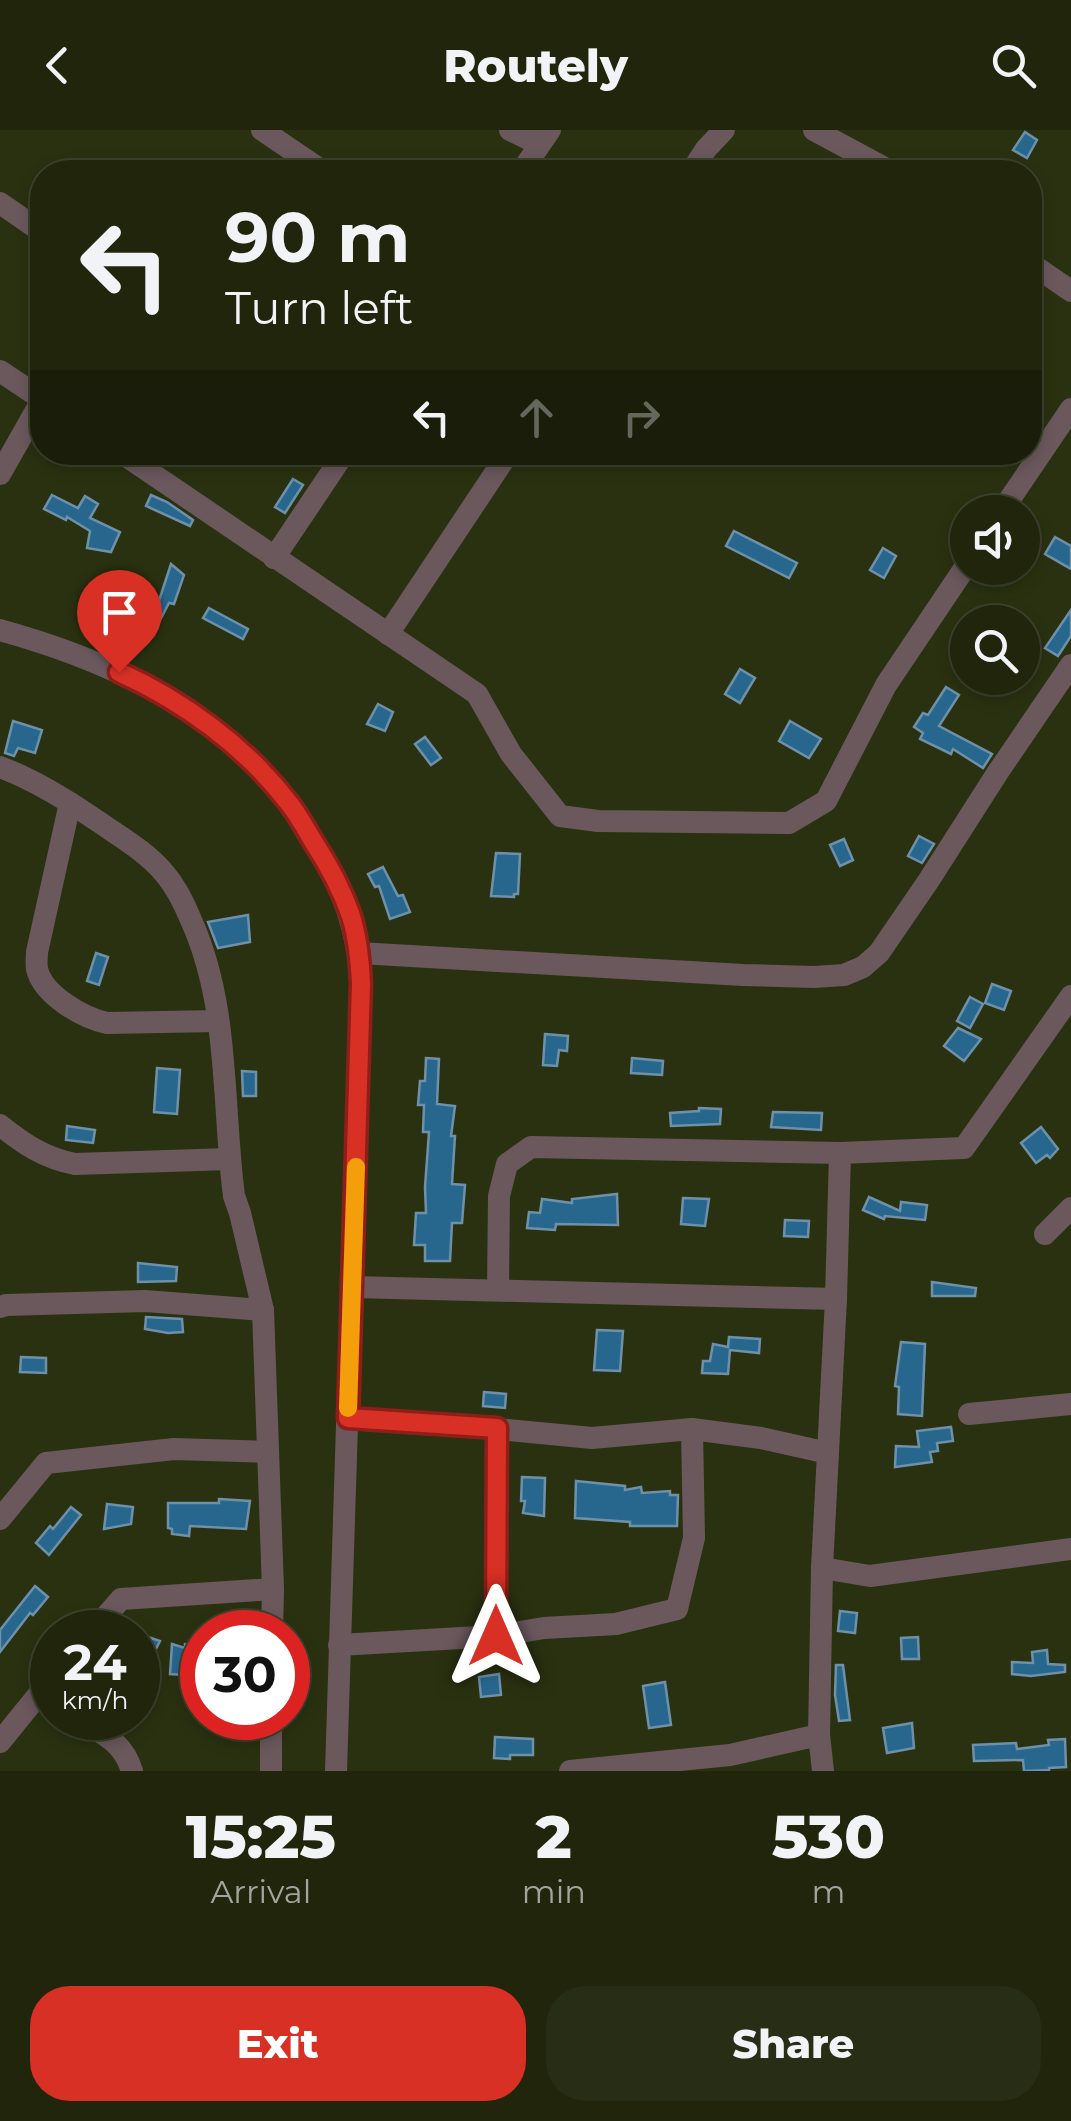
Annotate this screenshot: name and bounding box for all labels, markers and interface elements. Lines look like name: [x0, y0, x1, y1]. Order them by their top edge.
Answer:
icon: back: [30, 38, 85, 93]
text: Routely: [443, 38, 628, 93]
icon: search: [986, 38, 1041, 93]
text: 90 m: [225, 194, 410, 280]
icon: left: [60, 200, 190, 330]
text: Turn left: [225, 280, 413, 335]
icon: left: [404, 390, 459, 445]
icon: ahead: [509, 390, 564, 445]
icon: right: [614, 390, 669, 445]
map controls: [950, 495, 1040, 695]
button: sound: [950, 495, 1040, 585]
pin: [77, 570, 162, 673]
icon: arrive: [92, 585, 147, 640]
button: search: [950, 605, 1040, 695]
position arrow: [444, 1584, 548, 1688]
speed limit sign: 30: [180, 1610, 310, 1740]
text: 24: [63, 1632, 127, 1693]
text: km/h: [62, 1685, 128, 1715]
text: 15:25: [186, 1800, 336, 1873]
text: 2: [536, 1800, 572, 1873]
text: 530: [772, 1800, 885, 1873]
text: Arrival: [210, 1872, 311, 1911]
text: min: [522, 1872, 586, 1911]
text: m: [811, 1872, 845, 1911]
button: Exit: [30, 1986, 526, 2101]
button: Share: [546, 1986, 1041, 2101]

